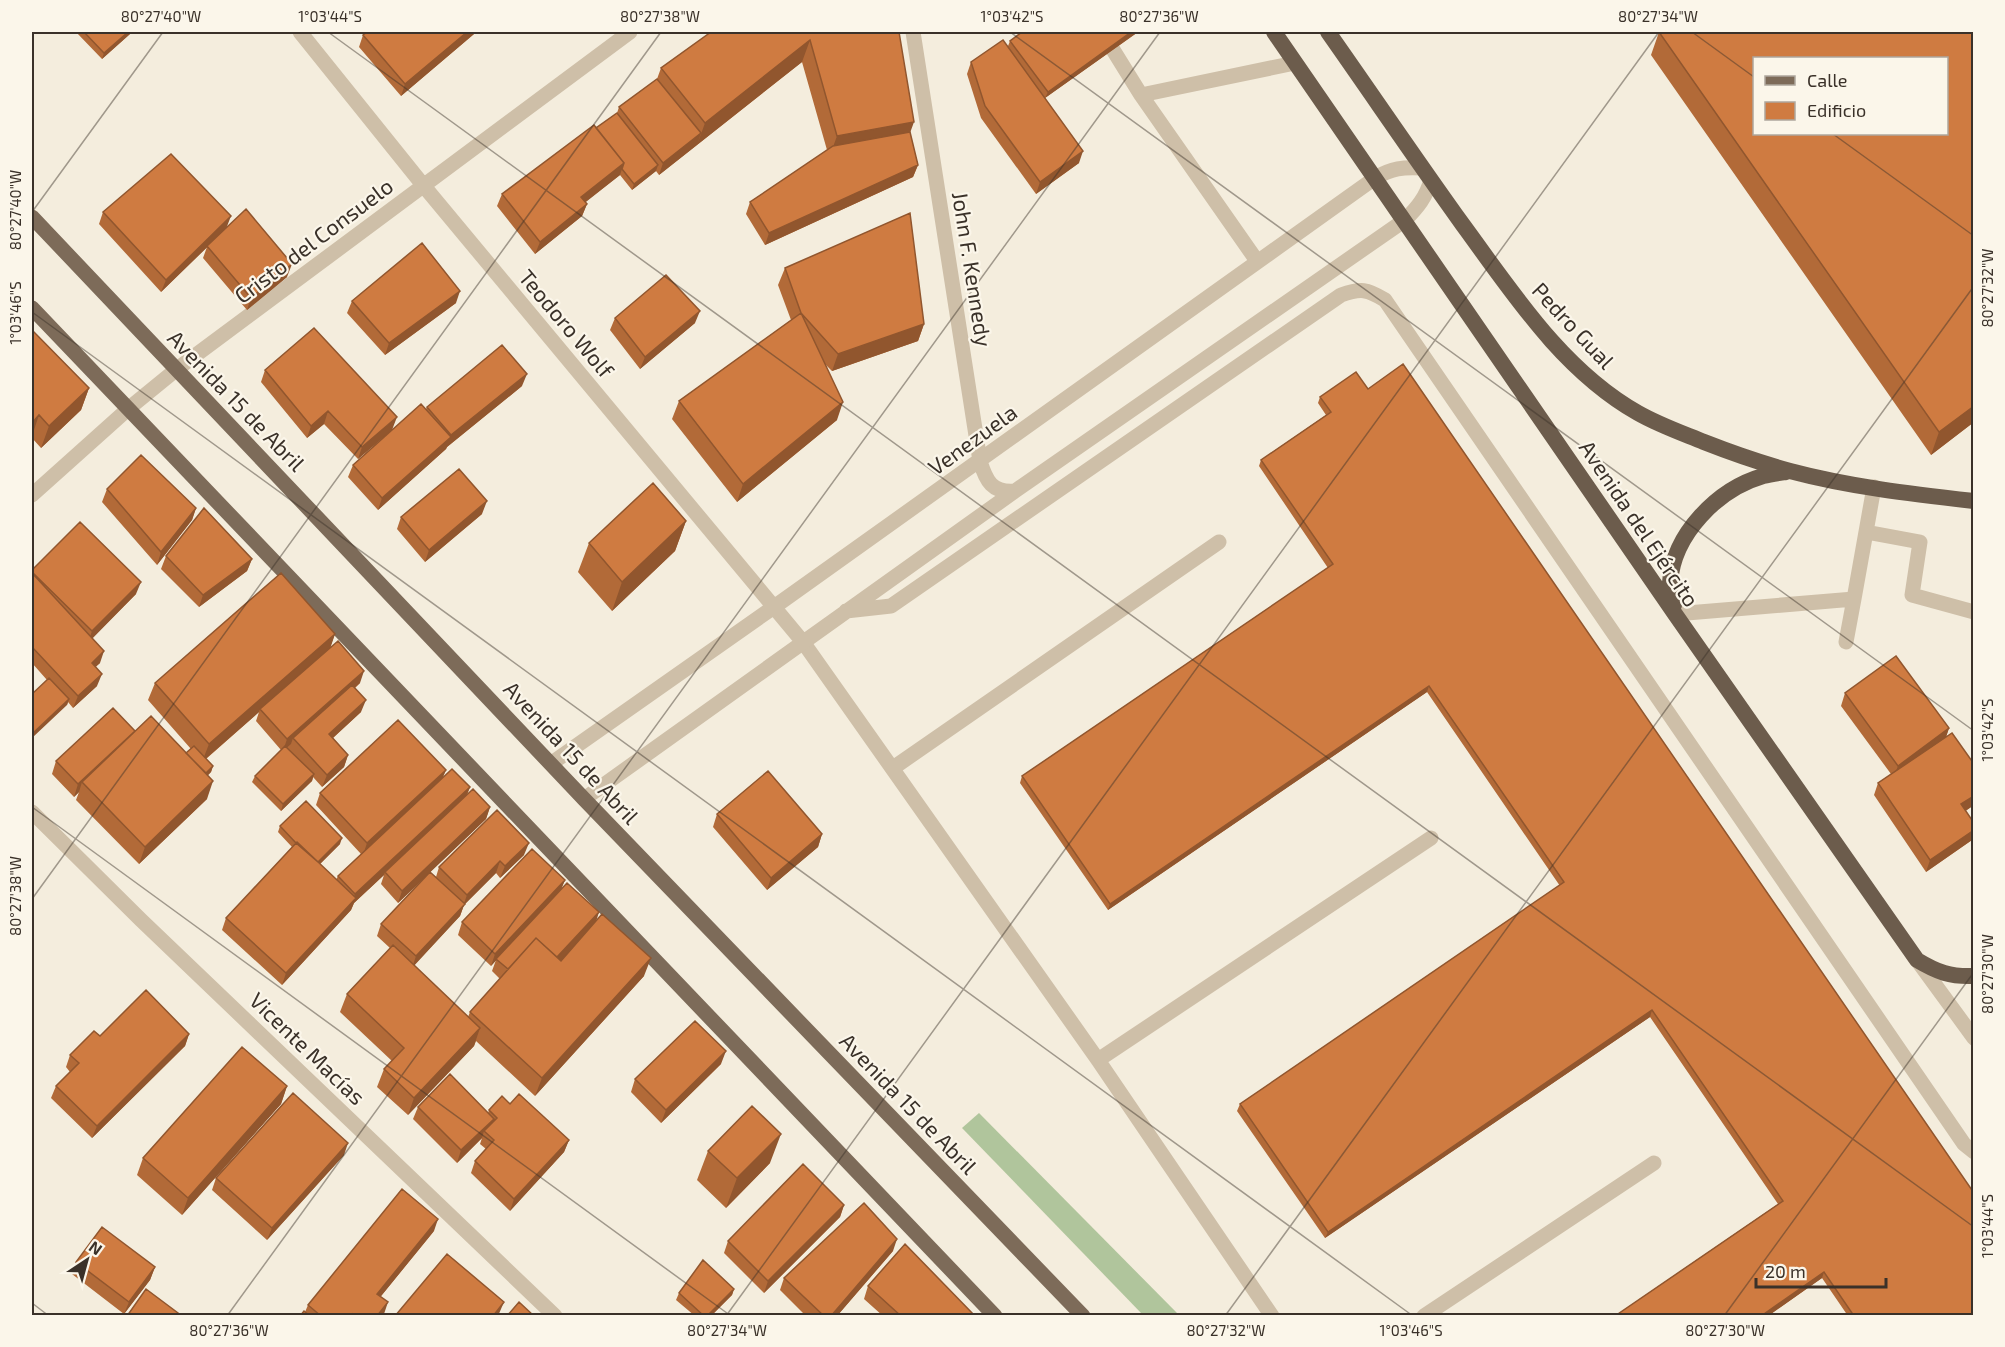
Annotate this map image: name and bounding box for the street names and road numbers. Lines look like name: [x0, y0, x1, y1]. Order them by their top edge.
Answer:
street label: Cristo del Consuelo: [229, 172, 397, 308]
street label: John F. Kennedy: [948, 190, 998, 349]
street label: Teodoro Wolf: [514, 264, 620, 383]
street label: Pedro Gual: [1528, 277, 1621, 374]
street label: Avenida 15 de Abril: [163, 324, 311, 476]
street label: Venezuela: [923, 398, 1021, 480]
street label: Avenida del Ejército: [1574, 435, 1705, 612]
street label: Avenida 15 de Abril: [499, 675, 645, 829]
street label: Vicente Macías: [245, 987, 371, 1109]
street label: Avenida 15 de Abril: [835, 1027, 983, 1179]

